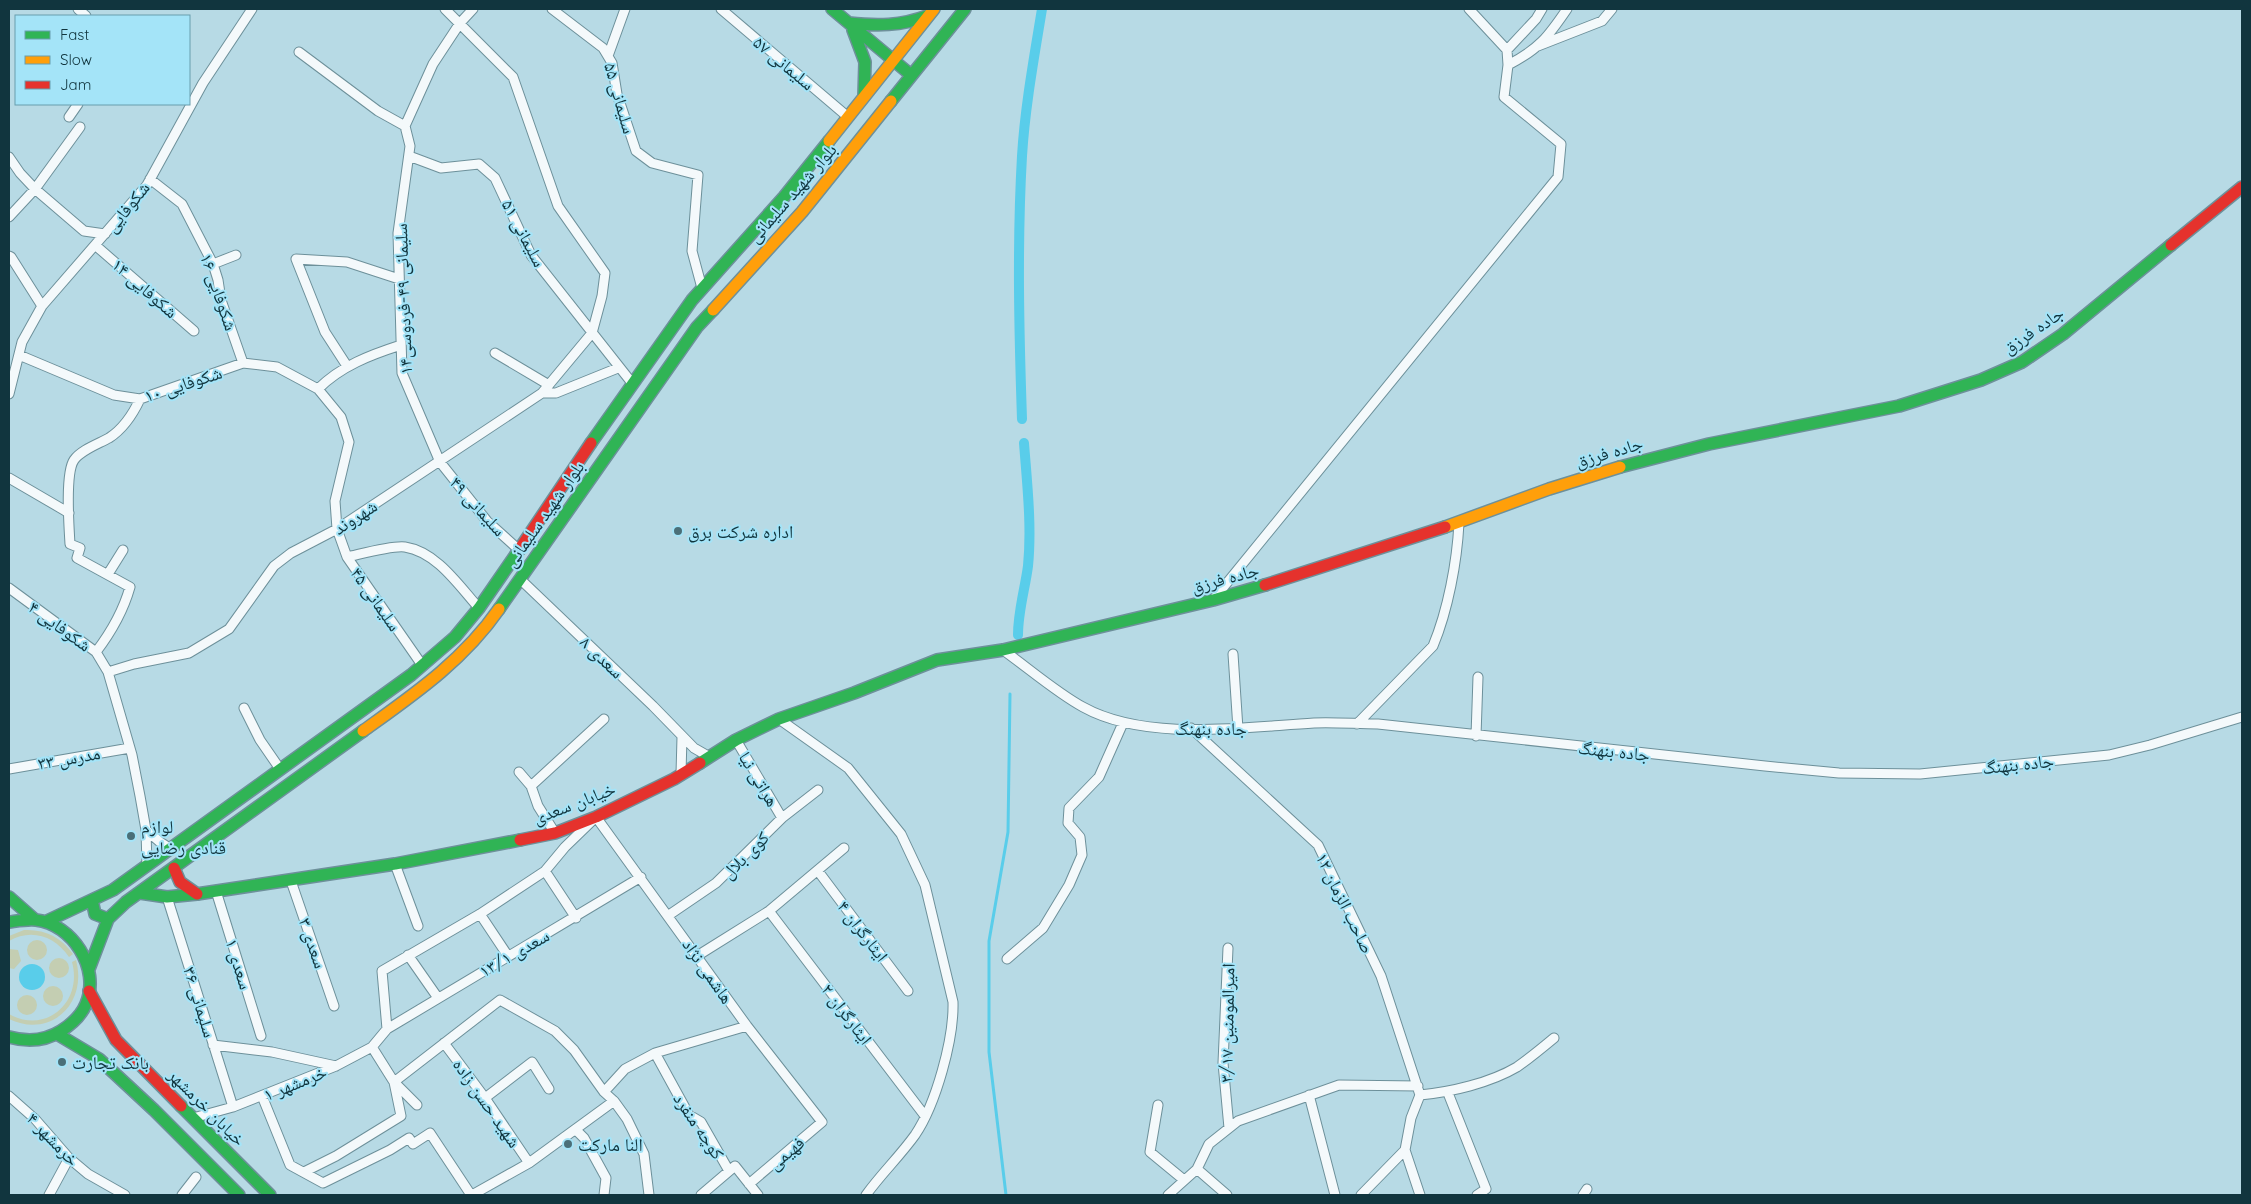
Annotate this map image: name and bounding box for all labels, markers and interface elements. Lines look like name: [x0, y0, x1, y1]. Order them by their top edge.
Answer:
legend: [15, 15, 190, 105]
text: Fast: [60, 25, 89, 44]
street label: سلیمانی ۵۷: [749, 31, 819, 95]
text: Slow: [60, 50, 92, 69]
street label: سلیمانی ۵۵: [599, 60, 641, 136]
text: Jam: [60, 75, 91, 94]
street label: بلوار شهید سلیمانی: [742, 138, 842, 248]
street label: شکوفایی: [99, 177, 155, 237]
street label: سلیمانی ۵۱: [497, 195, 551, 271]
street label: سلیمانی ۴۹-فردوسی۱۴: [389, 223, 417, 375]
street label: شکوفایی ۱۶: [195, 250, 243, 334]
street label: شکوفایی ۱۴: [107, 253, 183, 323]
street label: جاده فرزق: [1998, 301, 2068, 359]
street label: شکوفایی ۱۰: [141, 361, 225, 407]
street label: جاده فرزق: [1573, 431, 1645, 473]
street label: بلوار شهید سلیمانی: [499, 456, 589, 572]
street label: سلیمانی ۴۹: [445, 471, 511, 541]
street label: شهروند: [329, 494, 381, 540]
place label: اداره شرکت برق: [688, 520, 793, 543]
marker: اداره شرکت برق: [672, 525, 684, 537]
street label: جاده فرزق: [1189, 558, 1261, 598]
street label: سلیمانی ۴۵: [346, 562, 406, 636]
street label: شکوفایی ۴: [24, 595, 96, 657]
street label: سعدی ۸: [575, 631, 629, 683]
street label: جاده بنهنگ: [1175, 717, 1247, 740]
street label: جاده بنهنگ: [1577, 736, 1651, 766]
street label: مدرس ۳۳: [36, 741, 102, 775]
street label: هراتی نیا: [734, 747, 784, 811]
street label: جاده بنهنگ: [1981, 749, 2055, 779]
street label: خیابان سعدی: [530, 777, 618, 829]
place label: لوازم قنادی رضایی: [141, 815, 226, 859]
street label: کوی بلال: [716, 826, 774, 884]
marker: لوازم قنادی رضایی: [125, 830, 137, 842]
street label: صاحب الزمان ۱۲: [1311, 849, 1379, 957]
street label: ایثارگران ۴: [832, 896, 894, 966]
street label: سعدی ۳: [294, 915, 332, 971]
street label: سعدی ۱۳/۱: [475, 924, 553, 982]
street label: هاشمی نژاد: [677, 934, 739, 1008]
street label: سعدی ۱: [220, 936, 258, 992]
street label: امیرالمومنین ۳/۱۷: [1214, 963, 1240, 1083]
street label: سلیمانی ۳۶: [178, 964, 222, 1040]
street label: ایثارگران ۲: [816, 979, 878, 1049]
place label: بانک تجارت: [72, 1051, 149, 1074]
street label: شهید حسن زاده: [448, 1054, 526, 1152]
marker: بانک تجارت: [56, 1056, 68, 1068]
street label: خرمشهر ۱: [260, 1060, 330, 1106]
street label: خیابان خرمشهر: [163, 1063, 251, 1151]
street label: کوچه منفرد: [668, 1088, 730, 1164]
street label: خرمشهر ۴: [22, 1107, 84, 1171]
street label: فهیمی: [763, 1131, 809, 1175]
place label: النا مارکت: [578, 1133, 643, 1156]
marker: النا مارکت: [562, 1138, 574, 1150]

